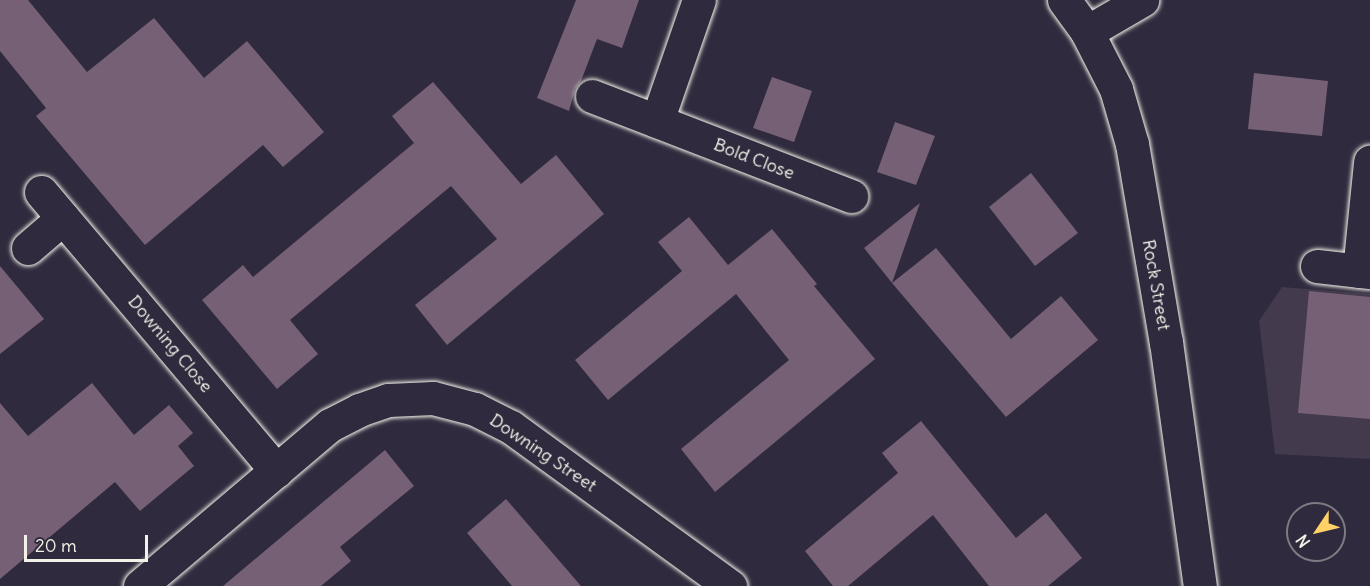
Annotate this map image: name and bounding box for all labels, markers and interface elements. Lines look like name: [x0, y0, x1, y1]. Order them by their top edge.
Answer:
street label: Bold Close: [711, 134, 797, 184]
street label: Rock Street: [1137, 238, 1175, 332]
street label: Downing Close: [123, 291, 217, 397]
street label: Downing Street: [485, 409, 601, 497]
north arrow: [1286, 502, 1346, 562]
scale bar: [27, 523, 152, 561]
text: N: [1292, 531, 1314, 551]
text: 20 m: [35, 534, 77, 557]

